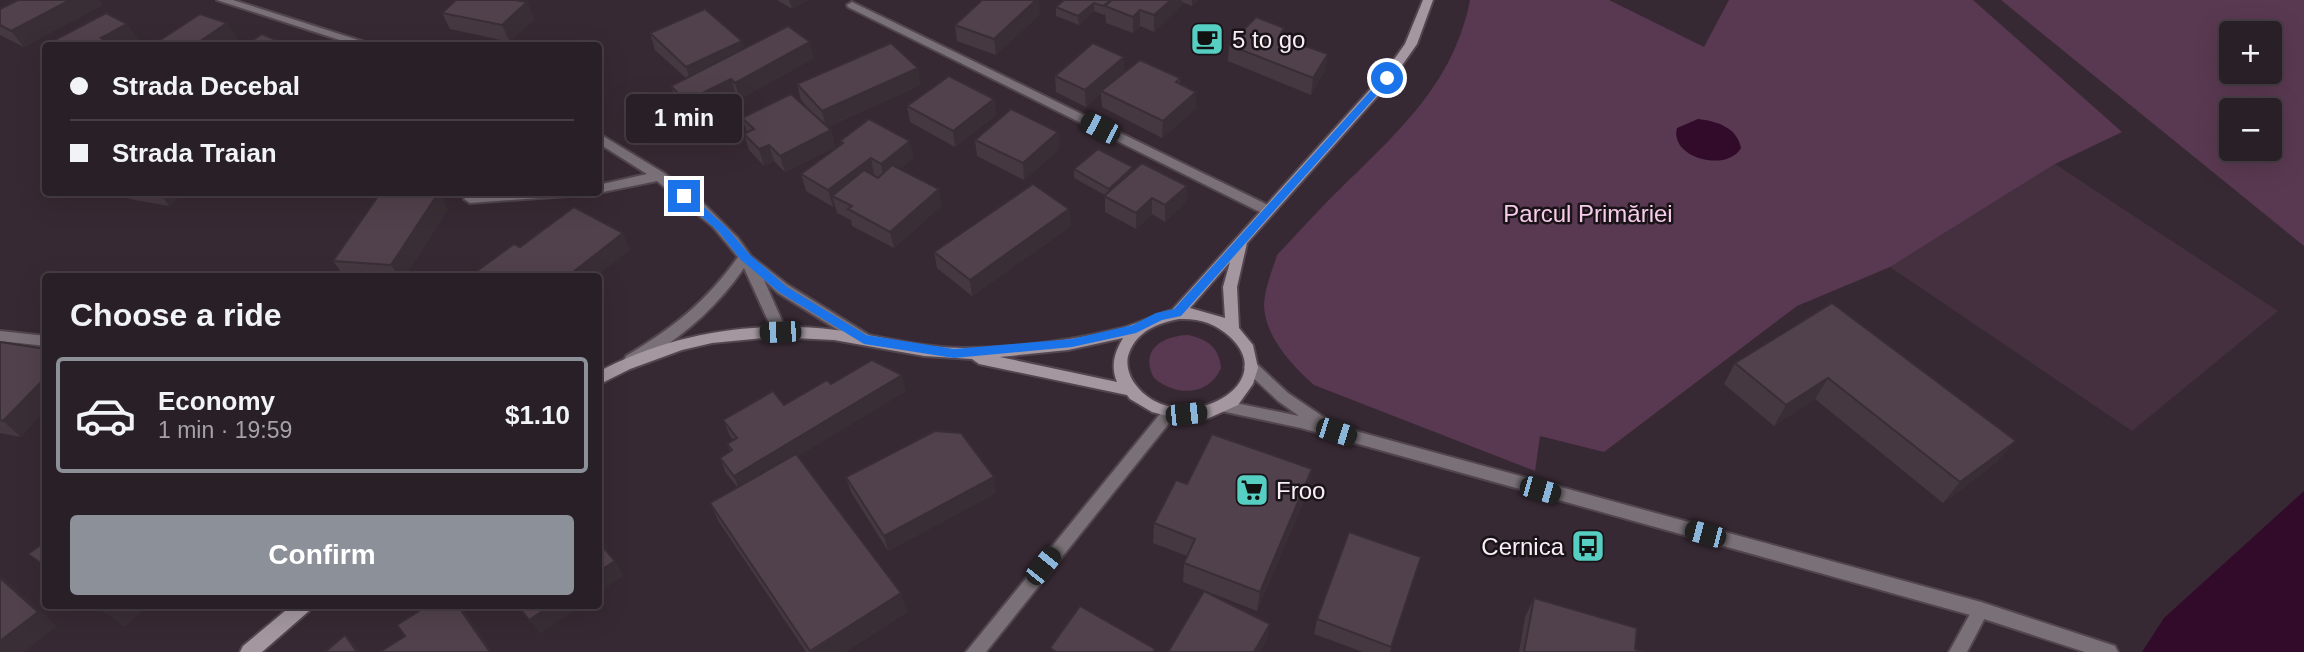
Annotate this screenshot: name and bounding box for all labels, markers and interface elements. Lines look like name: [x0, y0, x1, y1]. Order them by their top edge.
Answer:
cafe icon: 5 to go: [1188, 20, 1226, 58]
map controls: [2219, 21, 2282, 161]
button: +: [2219, 21, 2282, 84]
place label: 5 to go: [1232, 26, 1305, 53]
route start: [1371, 62, 1403, 94]
text: Strada Decebal: [112, 71, 300, 101]
callout: 1 min: [626, 94, 742, 144]
button: −: [2219, 98, 2282, 161]
text: 1 min: [654, 105, 714, 131]
car: [1077, 109, 1124, 147]
text: Strada Traian: [112, 138, 277, 168]
route end: [668, 180, 700, 212]
park label: Parcul Primăriei: [1503, 200, 1673, 227]
text: Choose a ride: [70, 297, 282, 333]
car: [759, 321, 802, 343]
icon: car: [74, 384, 137, 447]
text: Economy: [158, 386, 275, 416]
text: $1.10: [505, 400, 570, 430]
car: [1165, 401, 1208, 427]
car: [1313, 416, 1360, 448]
text: 1 min · 19:59: [158, 417, 292, 443]
supermarket icon: Froo: [1233, 471, 1271, 509]
car: [1517, 474, 1564, 506]
place label: Froo: [1276, 477, 1325, 504]
button: Confirm: [70, 515, 574, 595]
car: [1682, 518, 1729, 550]
bus stop icon: Cernica: [1569, 527, 1607, 565]
place label: Cernica: [1481, 533, 1565, 560]
car: [1022, 543, 1065, 589]

